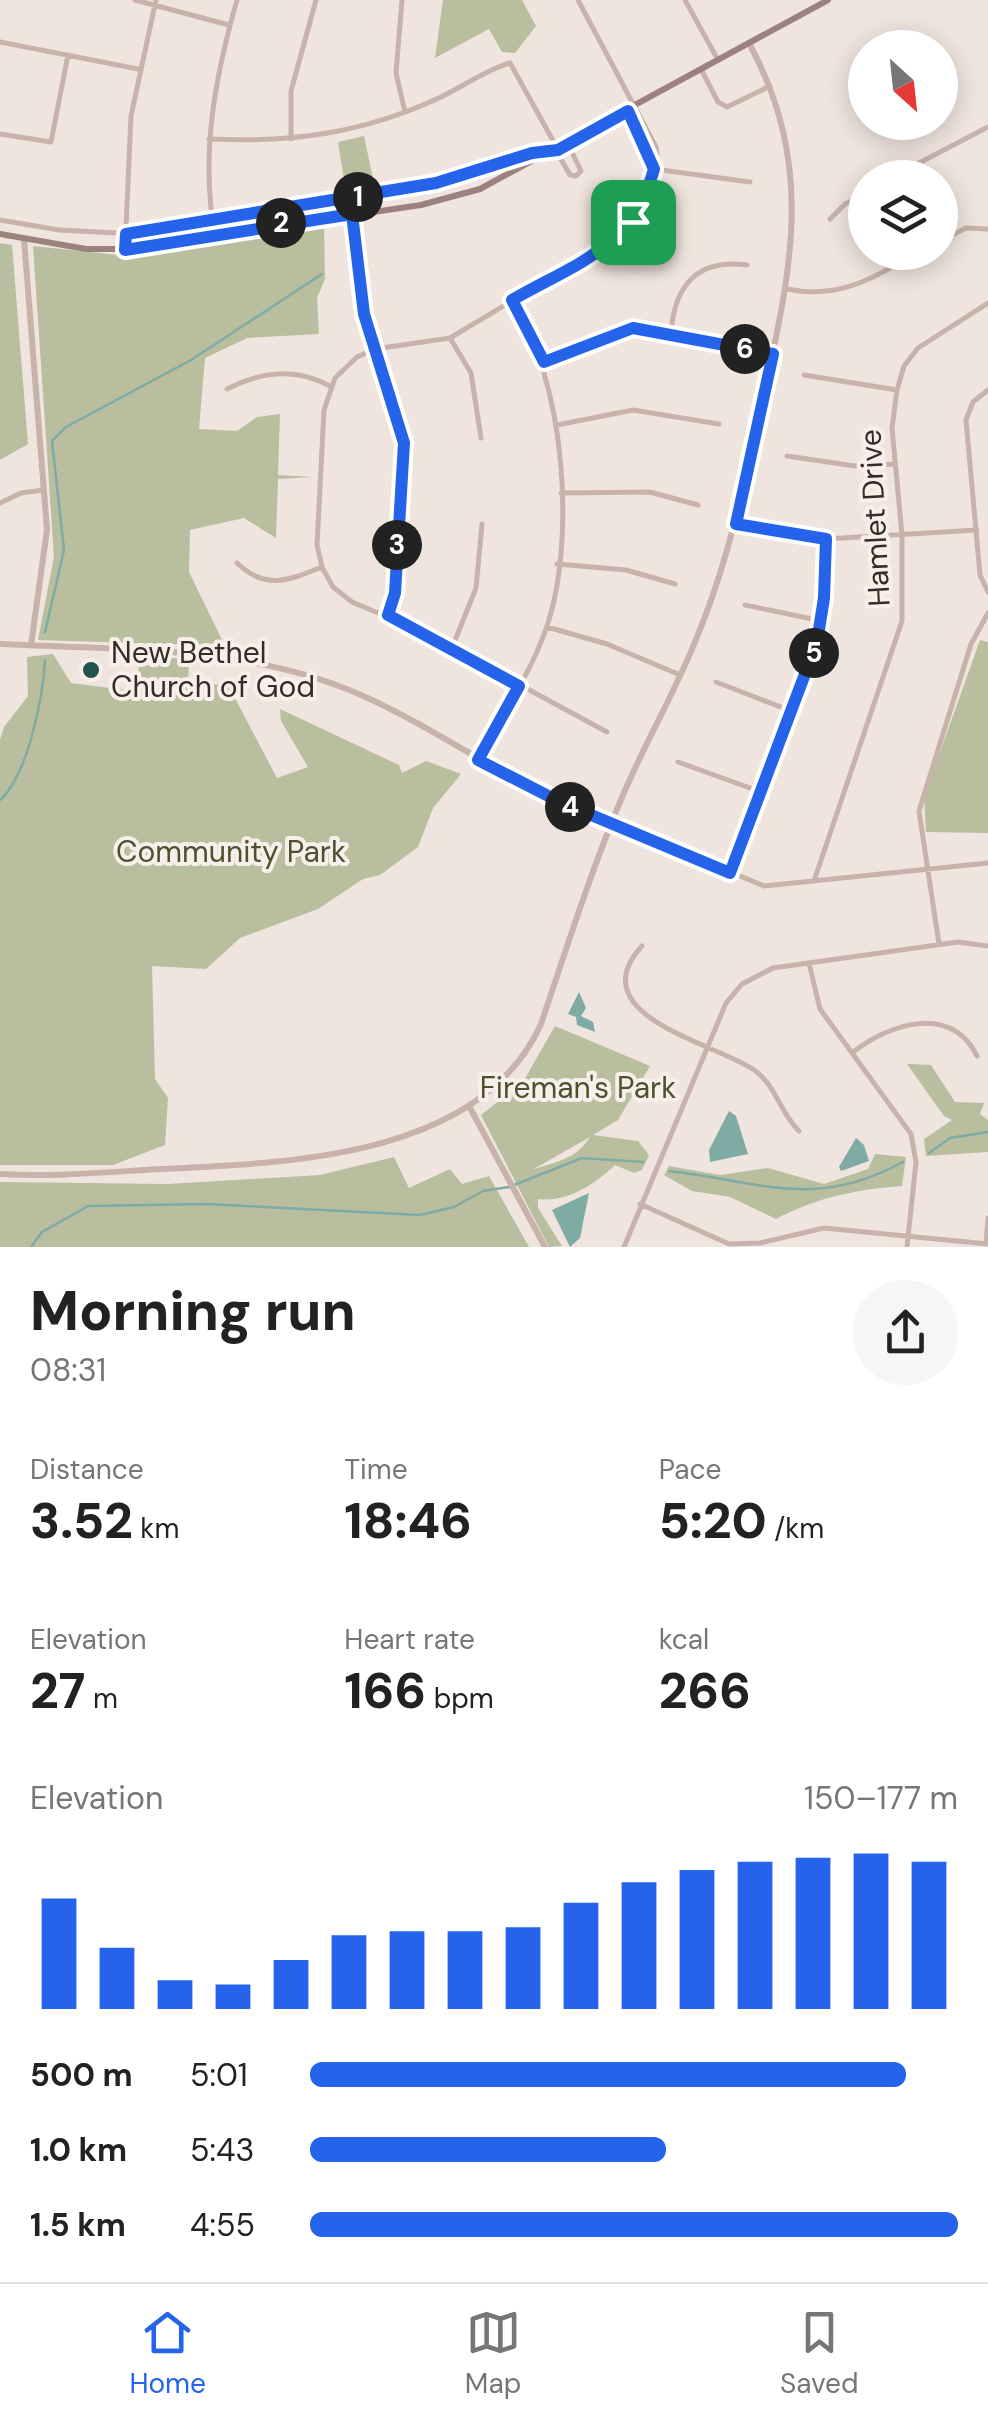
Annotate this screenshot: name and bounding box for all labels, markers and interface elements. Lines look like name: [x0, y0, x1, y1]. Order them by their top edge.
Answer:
north arrow: [848, 30, 958, 140]
map controls: [848, 30, 958, 270]
button: layers: [848, 160, 958, 270]
pin: 1: [333, 172, 383, 222]
text: 1: [353, 178, 363, 215]
pin: [591, 180, 676, 265]
icon: arrive: [606, 195, 661, 250]
pin: 2: [256, 198, 306, 248]
text: 2: [273, 204, 289, 241]
pin: 6: [720, 324, 770, 374]
text: 6: [736, 330, 754, 367]
street label: Hamlet Drive: [850, 428, 899, 608]
pin: 3: [372, 520, 422, 570]
text: 3: [389, 526, 405, 563]
pin: 5: [789, 628, 839, 678]
place label: New Bethel Church of God: [111, 633, 315, 706]
text: 5: [805, 634, 823, 671]
marker: New Bethel Church of God: [80, 659, 102, 681]
pin: 4: [545, 782, 595, 832]
text: 4: [561, 788, 579, 825]
park label: Community Park: [116, 832, 346, 871]
park label: Fireman's Park: [480, 1068, 676, 1107]
text: Morning run: [30, 1275, 356, 1347]
button: share: [853, 1280, 958, 1385]
text: 08:31: [30, 1349, 106, 1391]
text: Distance: [30, 1451, 144, 1488]
text: Time: [344, 1451, 408, 1488]
text: Pace: [659, 1451, 721, 1488]
text: 3.52: [30, 1488, 133, 1554]
text: 18:46: [344, 1488, 472, 1554]
text: 5:20: [659, 1488, 767, 1554]
text: km: [133, 1510, 179, 1547]
text: /km: [767, 1510, 824, 1547]
text: Elevation: [30, 1621, 147, 1658]
text: Heart rate: [344, 1621, 475, 1658]
text: kcal: [659, 1621, 709, 1658]
text: 27: [30, 1658, 85, 1724]
text: 166: [344, 1658, 426, 1724]
text: 266: [659, 1658, 751, 1724]
text: m: [85, 1680, 118, 1717]
text: bpm: [426, 1680, 494, 1717]
text: Elevation: [30, 1777, 163, 1819]
text: 150–177 m: [804, 1777, 958, 1819]
text: 500 m: [30, 2054, 133, 2096]
text: 5:01: [190, 2054, 248, 2096]
text: 1.0 km: [30, 2129, 127, 2171]
text: 5:43: [190, 2129, 254, 2171]
text: 1.5 km: [30, 2204, 126, 2246]
text: 4:55: [190, 2204, 255, 2246]
tab: Home: [129, 2305, 206, 2402]
tab: Map: [465, 2305, 521, 2402]
tab: Saved: [780, 2305, 859, 2402]

